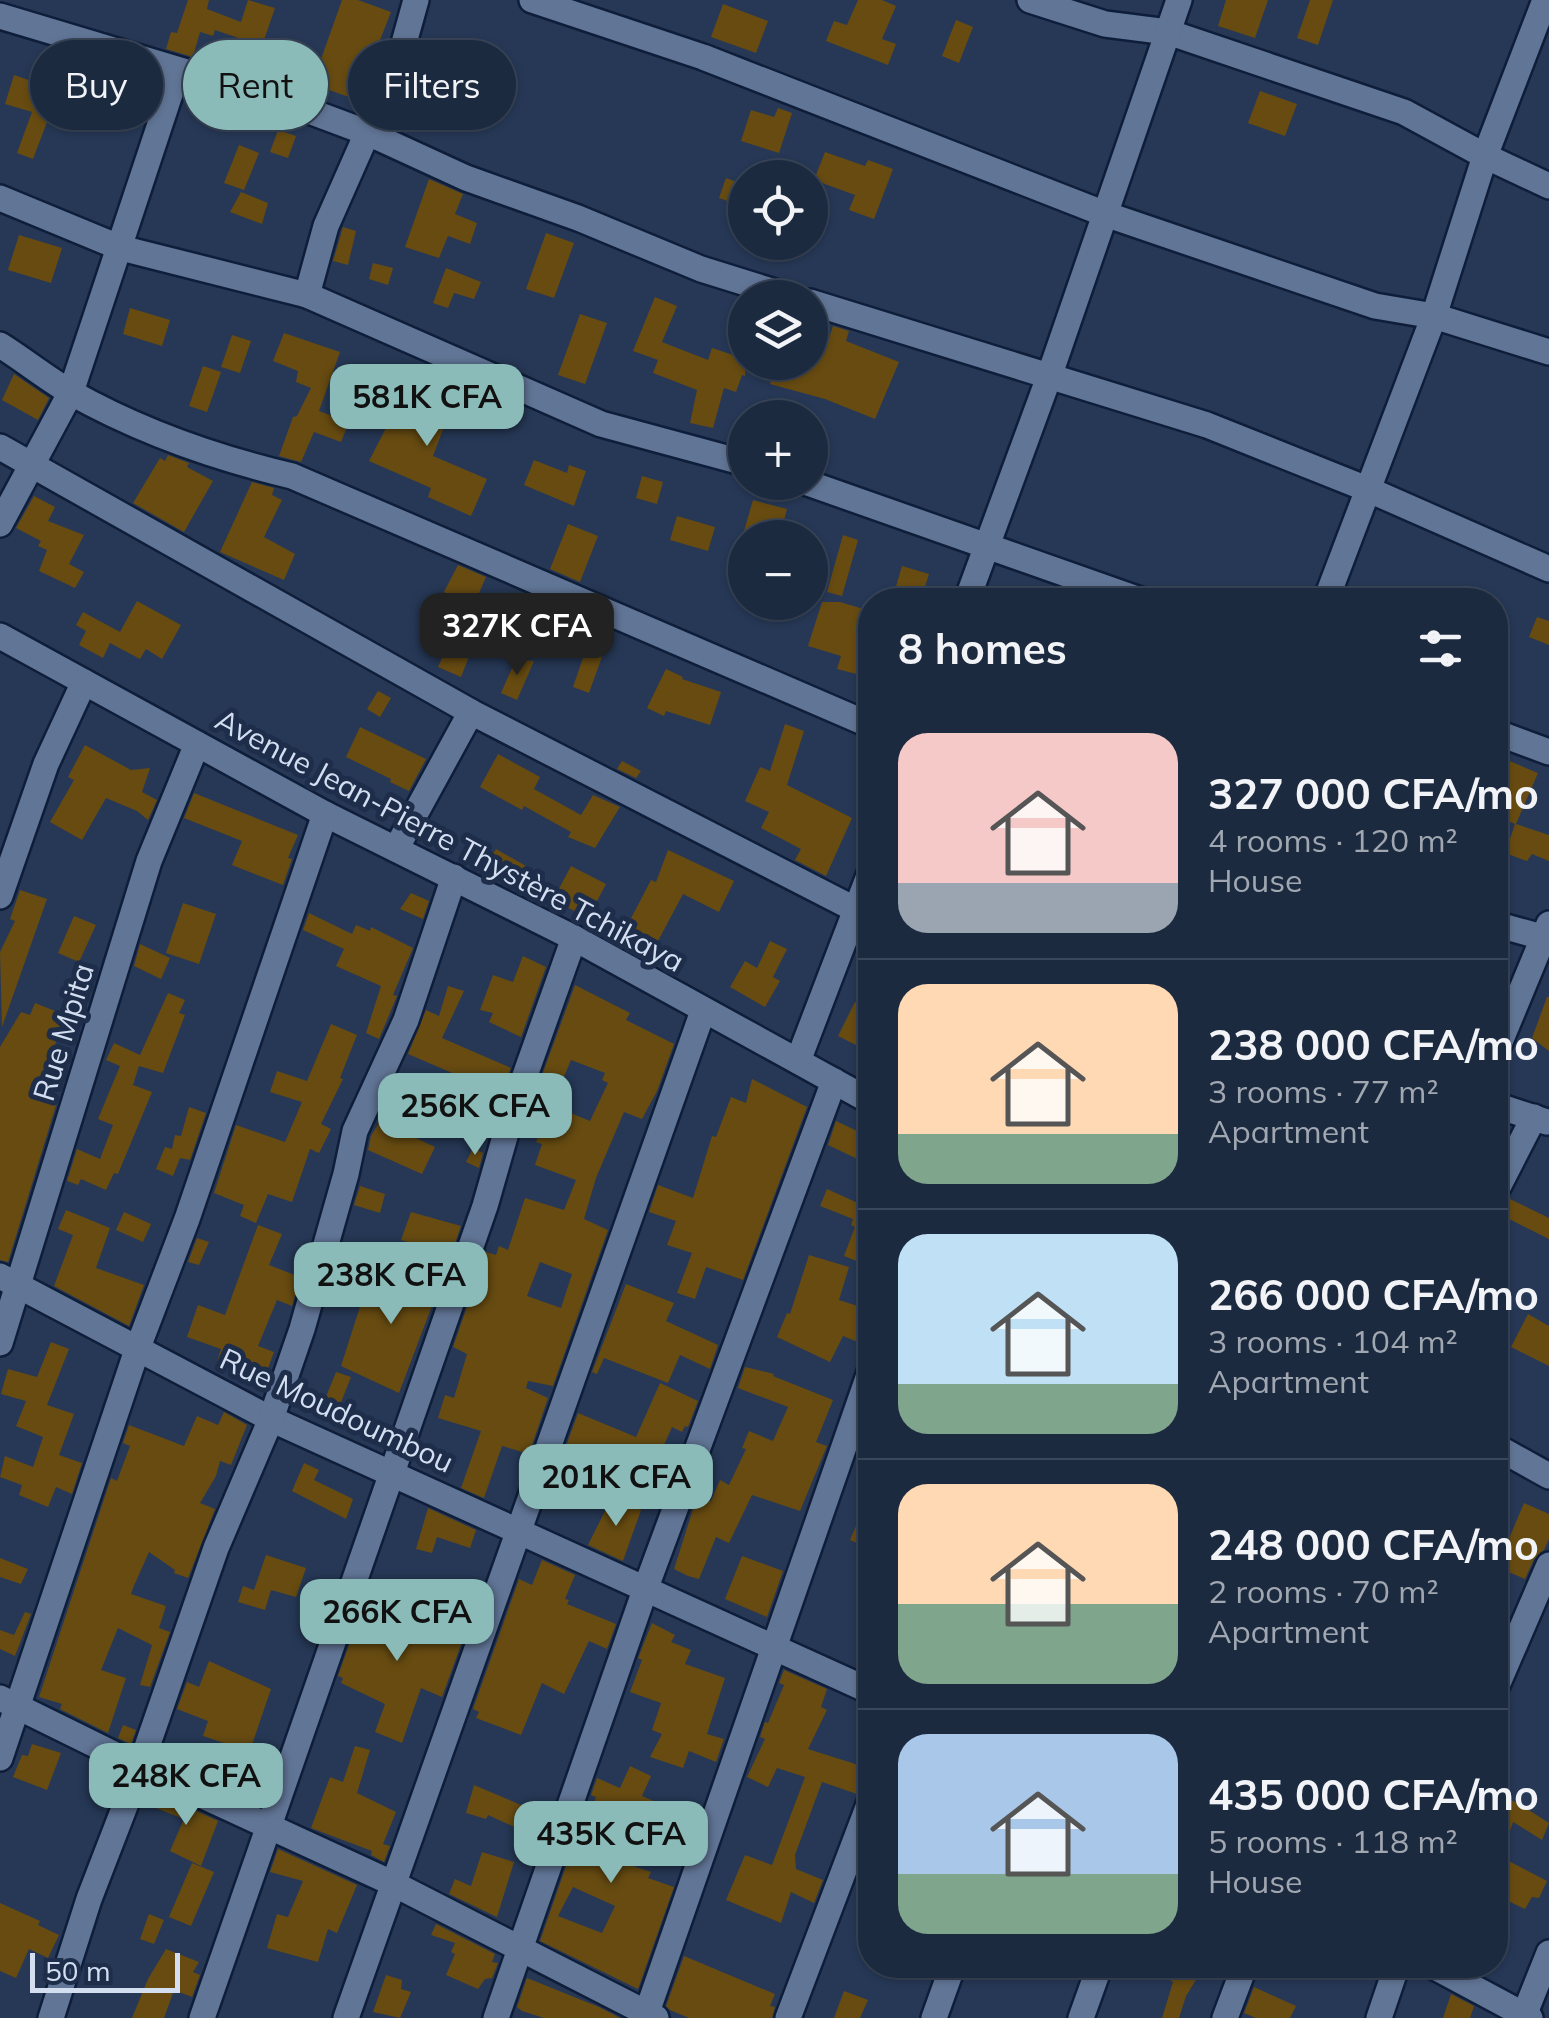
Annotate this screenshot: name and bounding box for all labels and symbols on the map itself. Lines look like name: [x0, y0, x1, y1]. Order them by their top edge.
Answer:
pin: 581K CFA: [324, 364, 530, 449]
pin: 327K CFA: [414, 593, 620, 678]
street label: Avenue Jean-Pierre Thystère Tchikaya: [209, 700, 691, 980]
street label: Rue Mpita: [24, 959, 102, 1105]
pin: 256K CFA: [372, 1073, 578, 1158]
pin: 238K CFA: [288, 1242, 494, 1327]
street label: Rue Moudoumbou: [214, 1339, 460, 1481]
pin: 201K CFA: [513, 1444, 719, 1529]
pin: 266K CFA: [294, 1579, 500, 1664]
pin: 248K CFA: [83, 1743, 289, 1828]
pin: 435K CFA: [508, 1801, 714, 1886]
scale bar: [30, 1948, 180, 1992]

